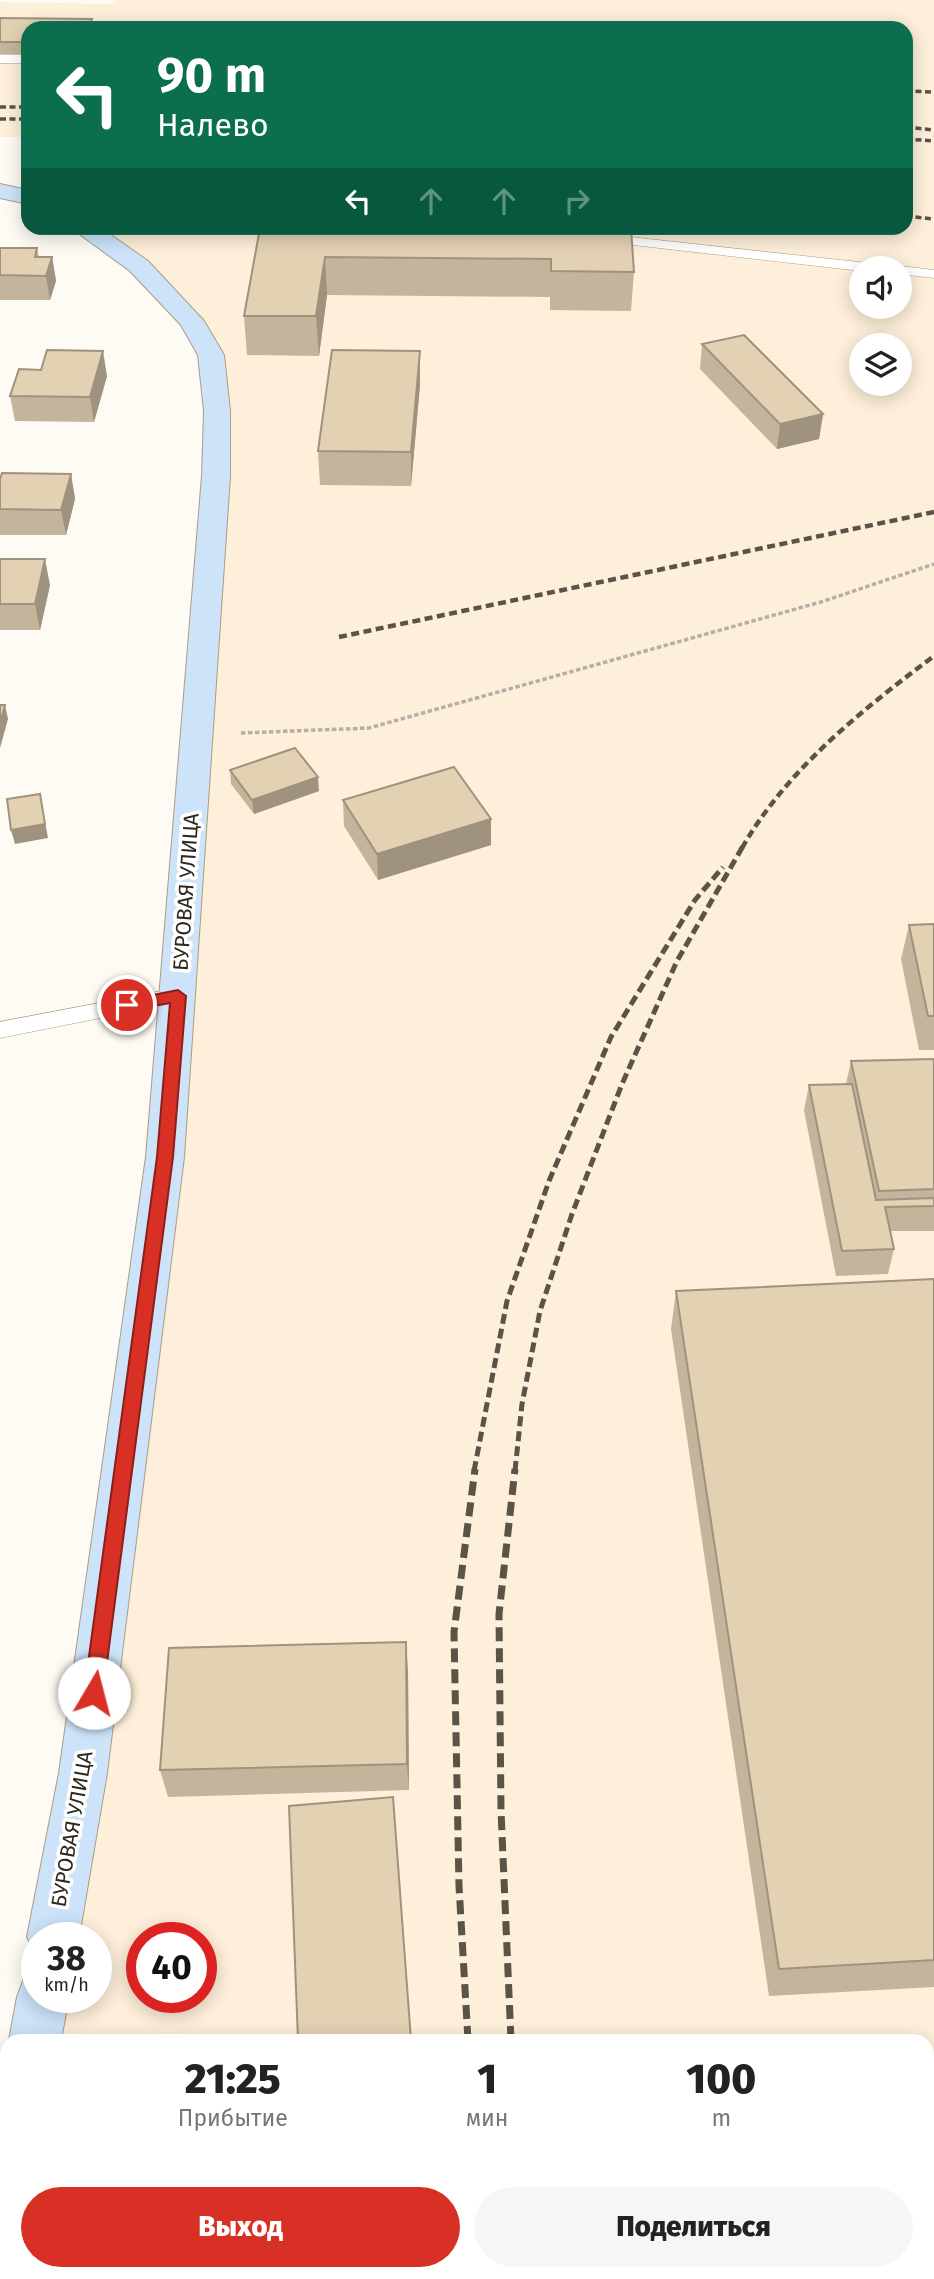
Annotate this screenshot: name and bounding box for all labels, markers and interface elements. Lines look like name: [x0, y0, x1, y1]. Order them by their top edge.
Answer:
text: 90 m: [157, 46, 266, 105]
icon: left: [42, 49, 133, 140]
text: Налево: [157, 106, 269, 144]
icon: left: [339, 182, 377, 220]
icon: ahead: [412, 182, 450, 220]
icon: ahead: [485, 182, 523, 220]
icon: right: [558, 182, 596, 220]
map controls: [849, 256, 912, 396]
button: sound: [849, 256, 912, 319]
button: layers: [849, 333, 912, 396]
street label: БУРОВАЯ УЛИЦА: [168, 812, 204, 972]
pin: [97, 975, 157, 1035]
icon: arrive: [108, 986, 146, 1024]
position arrow: [57, 1656, 131, 1730]
street label: БУРОВАЯ УЛИЦА: [45, 1749, 99, 1909]
speed limit sign: 40: [126, 1922, 217, 2013]
text: 38: [47, 1937, 86, 1979]
text: km/h: [44, 1974, 89, 1996]
text: 21:25: [185, 2054, 281, 2104]
text: 1: [477, 2054, 497, 2104]
text: 100: [686, 2054, 756, 2104]
text: Прибытие: [178, 2104, 288, 2132]
text: мин: [466, 2104, 509, 2132]
text: m: [711, 2104, 731, 2132]
button: Выход: [21, 2187, 460, 2267]
button: Поделиться: [474, 2187, 913, 2267]

